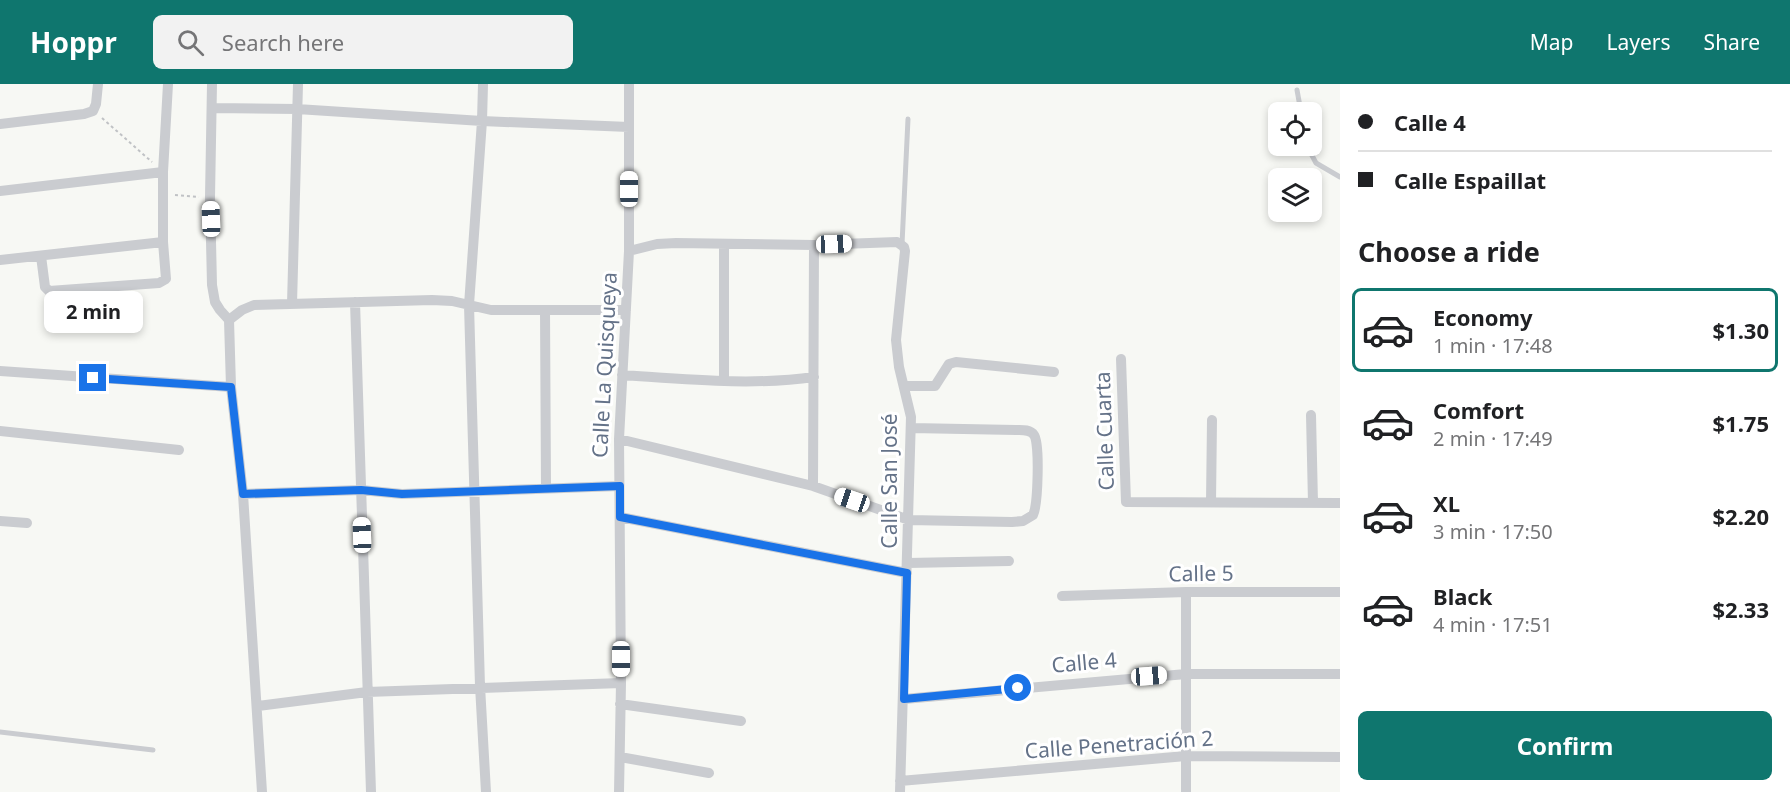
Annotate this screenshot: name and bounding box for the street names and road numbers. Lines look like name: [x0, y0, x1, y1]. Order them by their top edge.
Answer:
street label: Calle La Quisqueya: [585, 271, 623, 459]
street label: Calle Cuarta: [1088, 371, 1120, 491]
street label: Calle San José: [875, 413, 903, 549]
street label: Calle 5: [1168, 558, 1234, 588]
street label: Calle 4: [1050, 645, 1118, 679]
street label: Calle Penetración 2: [1024, 723, 1214, 765]

